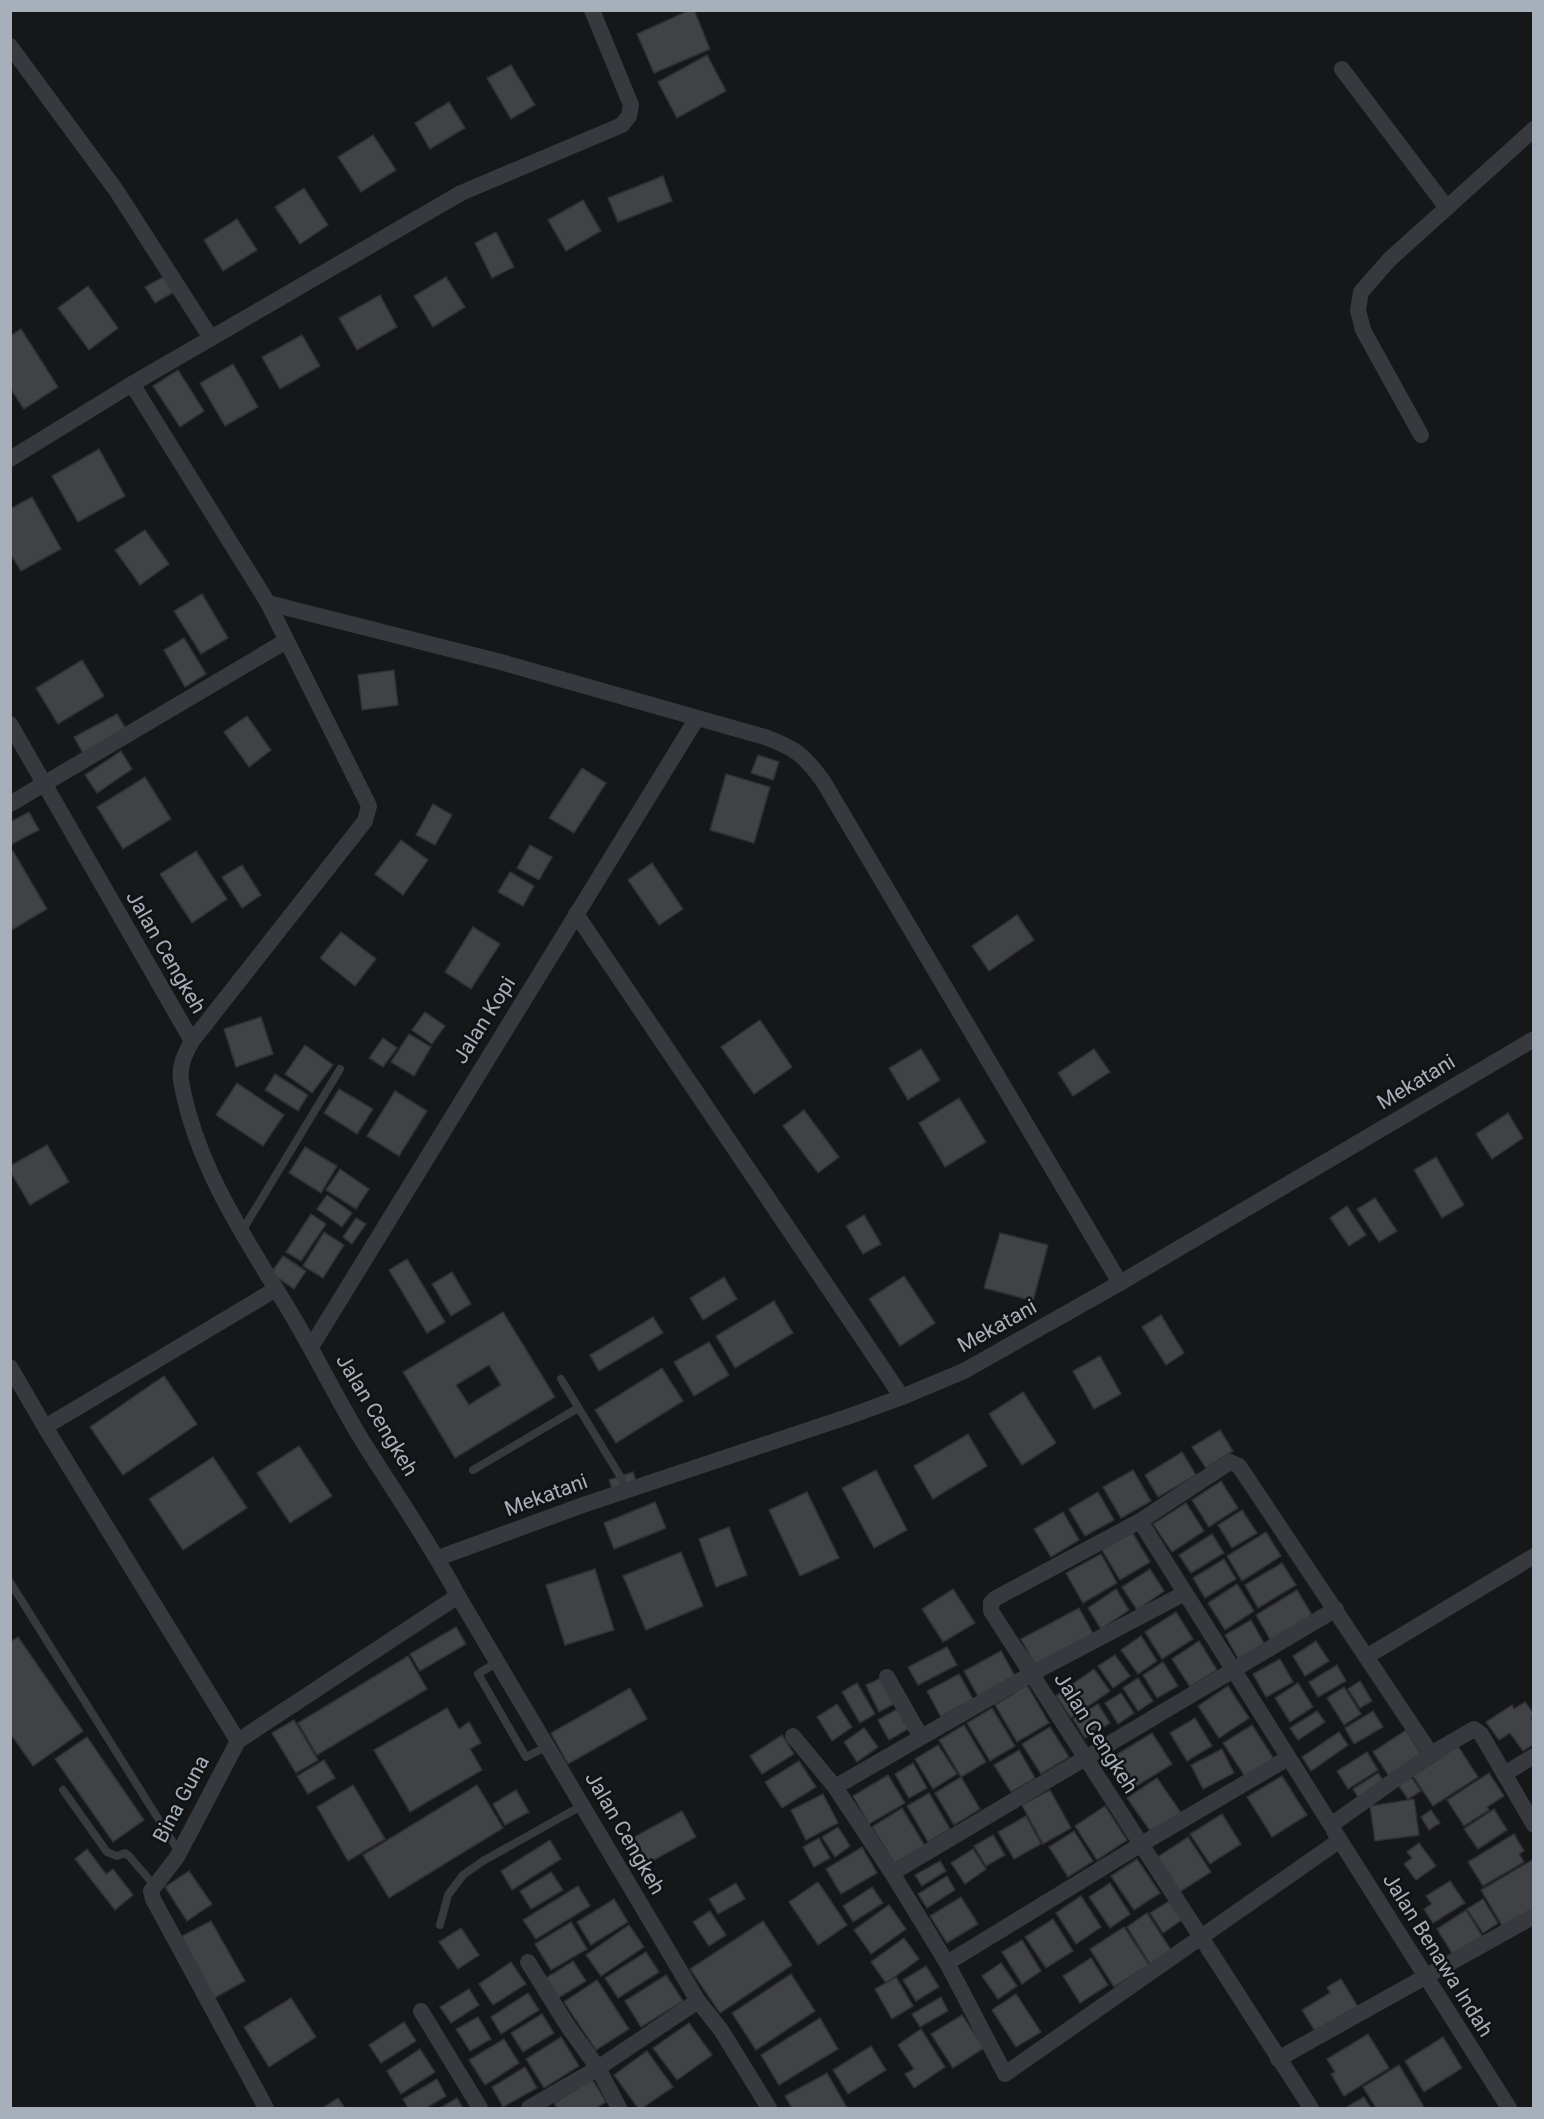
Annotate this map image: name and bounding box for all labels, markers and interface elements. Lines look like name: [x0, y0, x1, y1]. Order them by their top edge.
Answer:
street label: Jalan Cengkeh: [121, 886, 211, 1018]
street label: Jalan Kopi: [448, 972, 520, 1068]
street label: Mekatani: [1373, 1049, 1459, 1115]
street label: Mekatani: [953, 1295, 1041, 1357]
street label: Jalan Cengkeh: [331, 1350, 423, 1480]
street label: Mekatani: [501, 1469, 591, 1521]
street label: Jalan Cengkeh: [1049, 1668, 1143, 1798]
street label: Bina Guna: [148, 1751, 214, 1847]
street label: Jalan Cengkeh: [580, 1767, 670, 1899]
street label: Jalan Benawa Indah: [1378, 1869, 1498, 2041]

